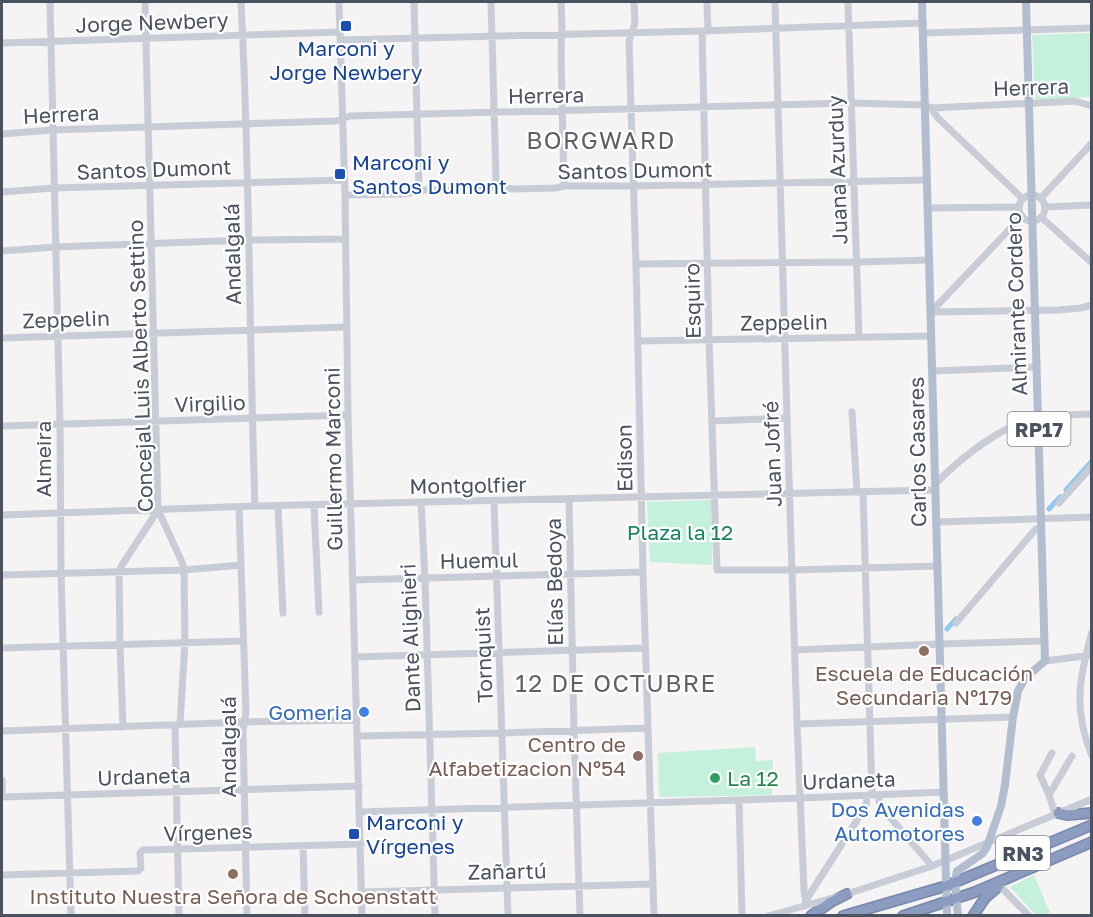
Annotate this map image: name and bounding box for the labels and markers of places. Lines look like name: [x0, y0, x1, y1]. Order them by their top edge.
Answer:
marker: Marconi y Jorge Newbery: [339, 19, 353, 33]
place label: Marconi y Jorge Newbery: [269, 35, 423, 85]
place label: Marconi y Santos Dumont: [352, 149, 507, 199]
marker: Marconi y Santos Dumont: [333, 167, 347, 181]
marker: Escuela de Educación Secundaria Nº179: [917, 644, 931, 658]
place label: Escuela de Educación Secundaria Nº179: [815, 660, 1033, 710]
place label: Gomeria: [268, 699, 352, 725]
marker: Gomeria: [357, 705, 371, 719]
place label: Centro de Alfabetizacion Nº54: [428, 731, 626, 781]
marker: Centro de Alfabetizacion Nº54: [631, 749, 645, 763]
place label: La 12: [727, 765, 779, 791]
marker: La 12: [708, 771, 722, 785]
place label: Dos Avenidas Automotores: [831, 796, 965, 846]
place label: Marconi y Vírgenes: [366, 809, 464, 859]
marker: Dos Avenidas Automotores: [970, 814, 984, 828]
marker: Marconi y Vírgenes: [347, 827, 361, 841]
marker: Instituto Nuestra Señora de Schoenstatt: [226, 867, 240, 881]
place label: Instituto Nuestra Señora de Schoenstatt: [29, 883, 437, 909]

